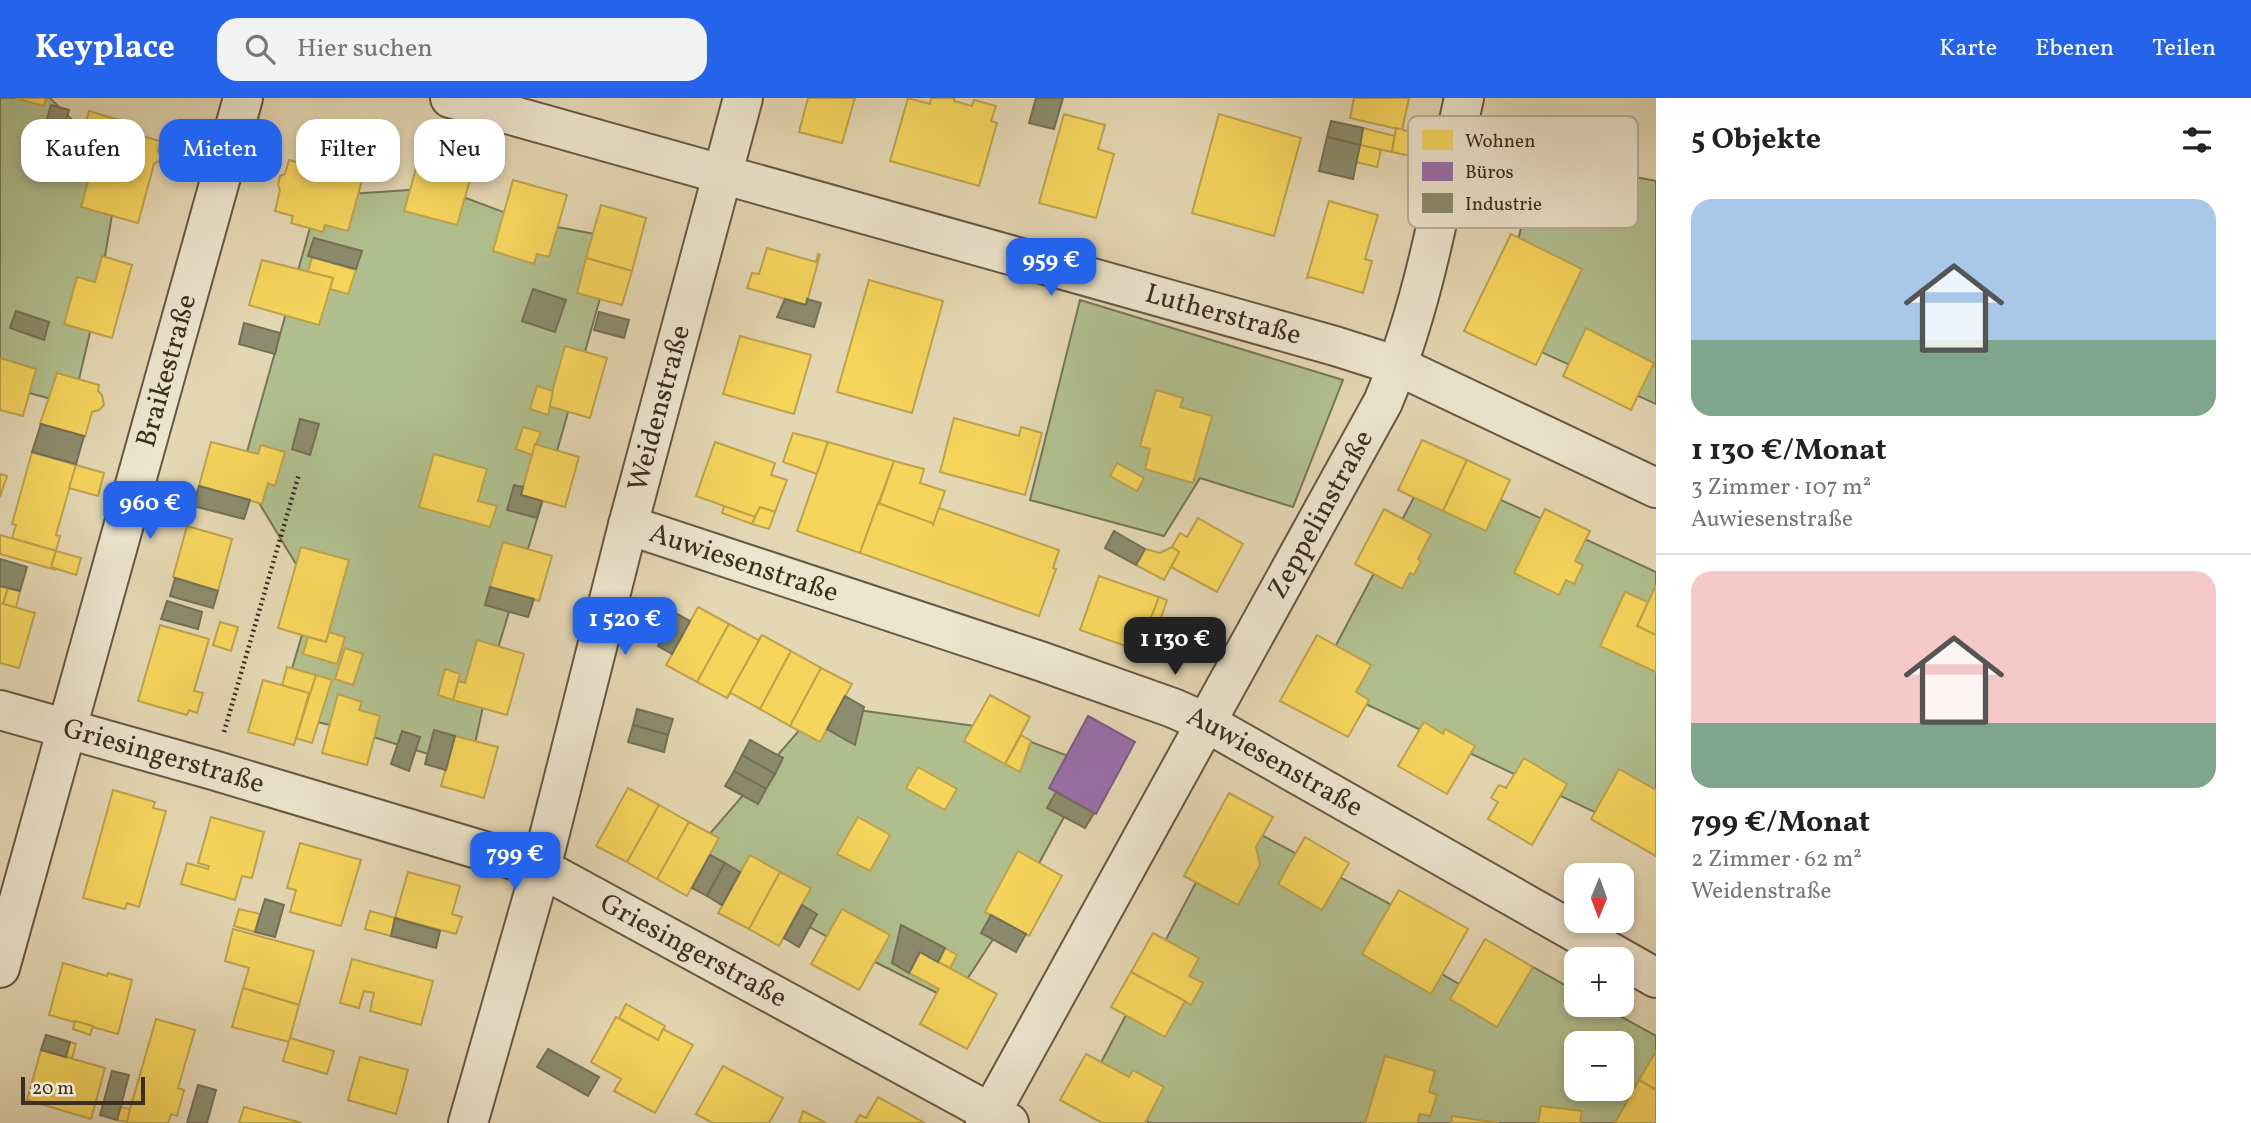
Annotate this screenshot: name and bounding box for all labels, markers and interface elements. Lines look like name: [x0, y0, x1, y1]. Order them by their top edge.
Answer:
search box: [217, 18, 707, 81]
text: Keyplace: [35, 26, 175, 72]
icon: search: [241, 30, 279, 68]
text: Hier suchen: [297, 31, 433, 67]
text: Karte: [1939, 32, 1997, 66]
text: Ebenen: [2035, 32, 2114, 66]
text: Teilen: [2152, 32, 2216, 66]
legend: [1408, 116, 1638, 228]
chip: Kaufen: [21, 119, 145, 182]
chip: Mieten: [159, 119, 282, 182]
chip: Filter: [296, 119, 400, 182]
chip: Neu: [414, 119, 505, 182]
text: 5 Objekte: [1691, 119, 1821, 161]
icon: filters: [2178, 121, 2216, 159]
text: Wohnen: [1465, 129, 1535, 155]
text: Büros: [1465, 160, 1514, 186]
text: Industrie: [1465, 192, 1542, 218]
pin: 959 €: [1002, 238, 1100, 298]
text: 959 €: [1022, 245, 1080, 277]
icon: home: [1891, 245, 2017, 371]
street label: Lutherstraße: [1141, 274, 1306, 355]
street label: Braikestraße: [127, 290, 207, 452]
street label: Weidenstraße: [618, 321, 700, 496]
street label: Zeppelinstraße: [1259, 423, 1383, 606]
text: 1 130 €/Monat: [1691, 430, 1887, 472]
text: 3 Zimmer · 107 m²: [1691, 472, 1871, 504]
pin: 960 €: [101, 482, 199, 541]
text: 960 €: [119, 488, 181, 520]
text: Auwiesenstraße: [1691, 504, 1853, 536]
street label: Auwiesenstraße: [644, 514, 844, 613]
pin: 1 520 €: [560, 598, 690, 657]
text: 1 520 €: [589, 604, 661, 636]
icon: home: [1891, 617, 2017, 743]
pin: 1 130 €: [1110, 618, 1240, 677]
text: 1 130 €: [1140, 624, 1210, 656]
street label: Auwiesenstraße: [1180, 697, 1370, 827]
street label: Griesingerstraße: [58, 709, 269, 804]
text: 799 €/Monat: [1691, 802, 1870, 844]
pin: 799 €: [466, 832, 564, 892]
text: 799 €: [486, 839, 544, 871]
text: 2 Zimmer · 62 m²: [1691, 844, 1862, 876]
north arrow: [1564, 863, 1634, 933]
map controls: [1564, 863, 1634, 1101]
text: Weidenstraße: [1691, 876, 1831, 908]
street label: Griesingerstraße: [593, 884, 794, 1018]
button: +: [1564, 947, 1634, 1017]
button: −: [1564, 1031, 1634, 1101]
scale bar: [21, 1074, 145, 1106]
text: 20 m: [32, 1076, 74, 1102]

